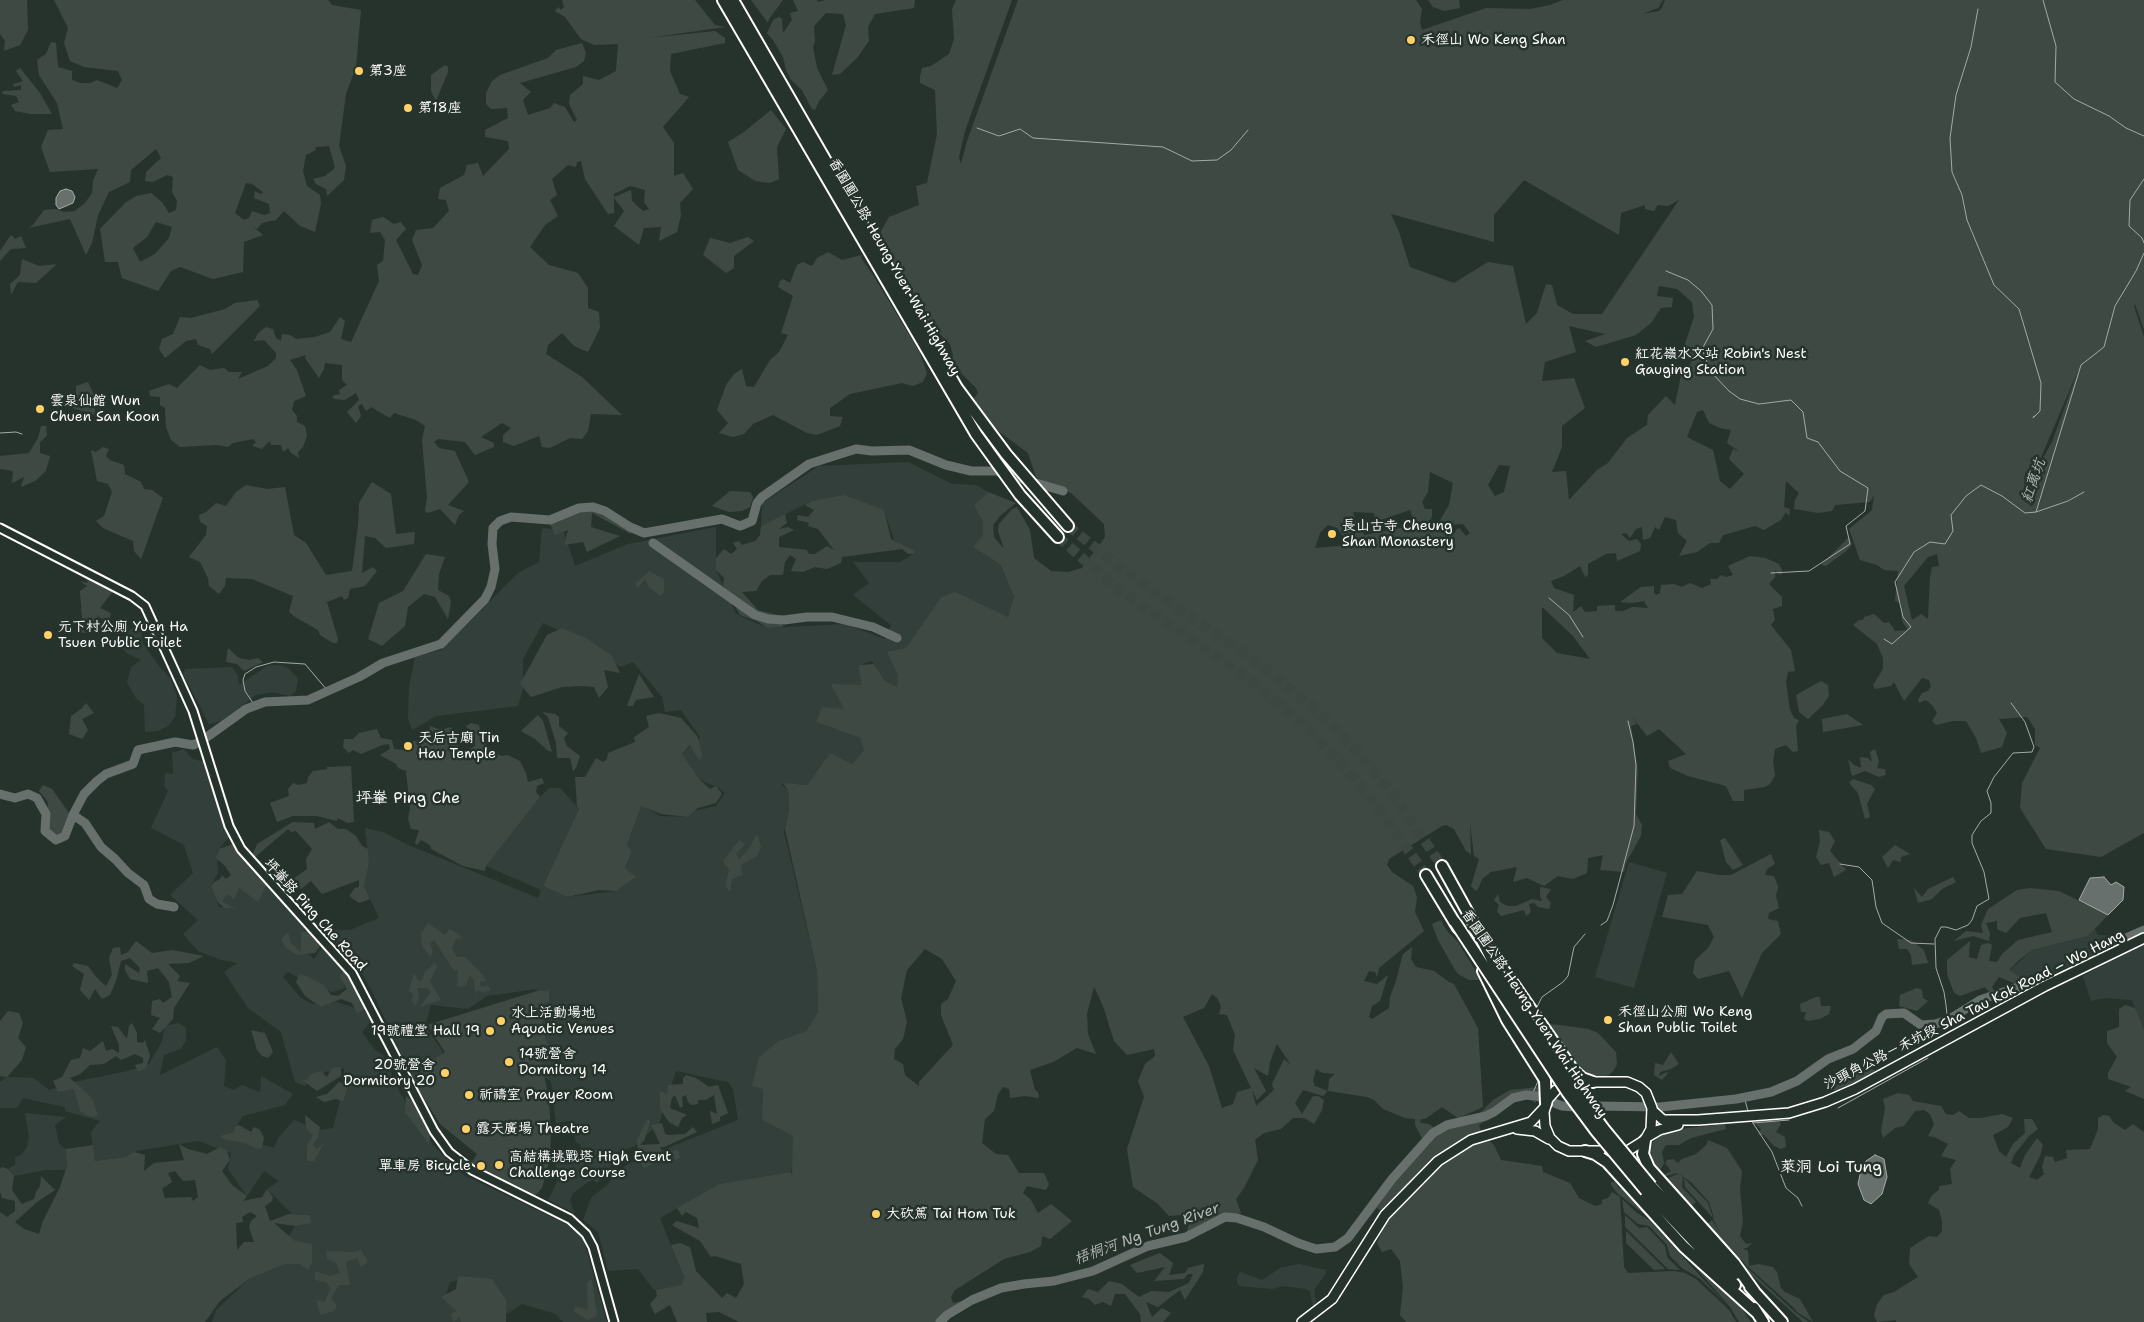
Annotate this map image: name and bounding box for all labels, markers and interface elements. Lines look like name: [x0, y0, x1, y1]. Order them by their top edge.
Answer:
place label: 禾徑山 Wo Keng Shan: [1421, 32, 1566, 48]
marker: 禾徑山 Wo Keng Shan: [1405, 34, 1417, 46]
place label: 第3座: [369, 63, 407, 79]
marker: 第3座: [353, 65, 365, 77]
place label: 第18座: [418, 100, 461, 116]
marker: 第18座: [402, 102, 414, 114]
street label: 香園圍公路 Heung Yuen Wai Highway: [825, 155, 963, 379]
place label: 紅花嶺水文站 Robin's Nest Gauging Station: [1635, 346, 1807, 378]
marker: 紅花嶺水文站 Robin's Nest Gauging Station: [1619, 356, 1631, 368]
place label: 雲泉仙館 Wun Chuen San Koon: [50, 393, 160, 426]
marker: 雲泉仙館 Wun Chuen San Koon: [34, 403, 46, 415]
water label: 紅萬坑: [2018, 457, 2050, 505]
place label: 長山古寺 Cheung Shan Monastery: [1342, 518, 1454, 550]
marker: 長山古寺 Cheung Shan Monastery: [1326, 528, 1338, 540]
place label: 元下村公廁 Yuen Ha Tsuen Public Toilet: [58, 619, 188, 652]
marker: 元下村公廁 Yuen Ha Tsuen Public Toilet: [42, 629, 54, 641]
place label: 天后古廟 Tin Hau Temple: [418, 730, 500, 762]
marker: 天后古廟 Tin Hau Temple: [402, 740, 414, 752]
district label: 坪輋 Ping Che: [356, 789, 460, 809]
street label: 坪輋路 Ping Che Road: [260, 855, 370, 975]
street label: 香園圍公路 Heung Yuen Wai Highway: [1458, 906, 1610, 1122]
street label: 沙頭角公路－禾坑段 Sha Tau Kok Road – Wo Hang: [1821, 926, 2127, 1094]
place label: 禾徑山公廁 Wo Keng Shan Public Toilet: [1618, 1004, 1752, 1036]
place label: 水上活動場地 Aquatic Venues: [511, 1005, 614, 1038]
marker: 禾徑山公廁 Wo Keng Shan Public Toilet: [1602, 1014, 1614, 1026]
marker: 水上活動場地 Aquatic Venues: [495, 1015, 507, 1027]
place label: 19號禮堂 Hall 19: [371, 1023, 480, 1039]
marker: 19號禮堂 Hall 19: [484, 1025, 496, 1037]
place label: 14號營舍 Dormitory 14: [519, 1046, 606, 1078]
marker: 14號營舍 Dormitory 14: [503, 1056, 515, 1068]
place label: 20號營舍 Dormitory 20: [343, 1057, 435, 1090]
marker: 20號營舍 Dormitory 20: [439, 1067, 451, 1079]
place label: 祈禱室 Prayer Room: [479, 1087, 613, 1103]
marker: 祈禱室 Prayer Room: [463, 1089, 475, 1101]
place label: 露天廣場 Theatre: [476, 1121, 589, 1137]
marker: 露天廣場 Theatre: [460, 1123, 472, 1135]
place label: 高結構挑戰塔 High Event Challenge Course: [509, 1149, 671, 1182]
place label: 單車房 Bicycle: [379, 1158, 471, 1174]
district label: 萊洞 Loi Tung: [1780, 1158, 1882, 1178]
marker: 高結構挑戰塔 High Event Challenge Course: [493, 1159, 505, 1171]
marker: 單車房 Bicycle: [475, 1160, 487, 1172]
water label: 梧桐河 Ng Tung River: [1072, 1199, 1222, 1269]
place label: 大砍篤 Tai Hom Tuk: [886, 1206, 1016, 1222]
marker: 大砍篤 Tai Hom Tuk: [870, 1208, 882, 1220]

